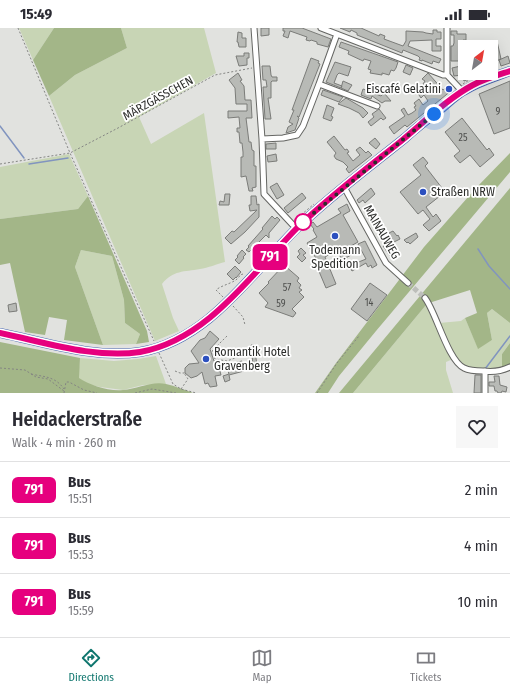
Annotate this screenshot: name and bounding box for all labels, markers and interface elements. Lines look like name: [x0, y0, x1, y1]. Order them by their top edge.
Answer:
text: 15:49: [20, 5, 52, 23]
north arrow: [458, 40, 498, 80]
map controls: [458, 40, 498, 80]
street label: MÄRZGÄSSCHEN: [120, 72, 195, 123]
place label: Eiscafé Gelatini: [366, 82, 441, 96]
marker: Eiscafé Gelatini: [444, 84, 454, 94]
your location: [424, 104, 444, 124]
house number: 9: [496, 106, 501, 118]
house number: 25: [459, 132, 468, 144]
place label: Straßen NRW: [431, 185, 495, 199]
marker: Straßen NRW: [418, 187, 428, 197]
street label: MAINAUWEG: [361, 203, 403, 262]
unlabelled marker: [294, 213, 312, 231]
marker: Todemann Spedition: [330, 231, 340, 241]
place label: Todemann Spedition: [309, 243, 361, 271]
line badge: 791: [247, 244, 293, 270]
text: 791: [261, 248, 279, 265]
house number: 57: [283, 282, 291, 294]
house number: 14: [365, 297, 374, 309]
house number: 59: [276, 298, 286, 310]
place label: Romantik Hotel Gravenberg: [214, 345, 290, 373]
marker: Romantik Hotel Gravenberg: [201, 354, 211, 364]
button: heart: [456, 406, 498, 448]
text: Heidackerstraße: [12, 408, 142, 431]
text: Walk · 4 min · 260 m: [12, 435, 116, 450]
text: Bus: [68, 473, 91, 491]
text: 791: [25, 481, 43, 498]
text: 2 min: [465, 481, 498, 499]
text: 15:51: [68, 491, 92, 506]
text: Bus: [68, 529, 91, 547]
text: 791: [25, 537, 43, 554]
text: 4 min: [464, 537, 498, 555]
text: 15:53: [68, 547, 94, 562]
text: Bus: [68, 585, 91, 603]
text: 791: [25, 593, 43, 610]
text: 10 min: [458, 593, 498, 611]
text: 15:59: [68, 603, 94, 618]
tab: Directions: [69, 647, 114, 684]
tab: Map: [251, 647, 273, 684]
tab: Tickets: [410, 647, 441, 684]

